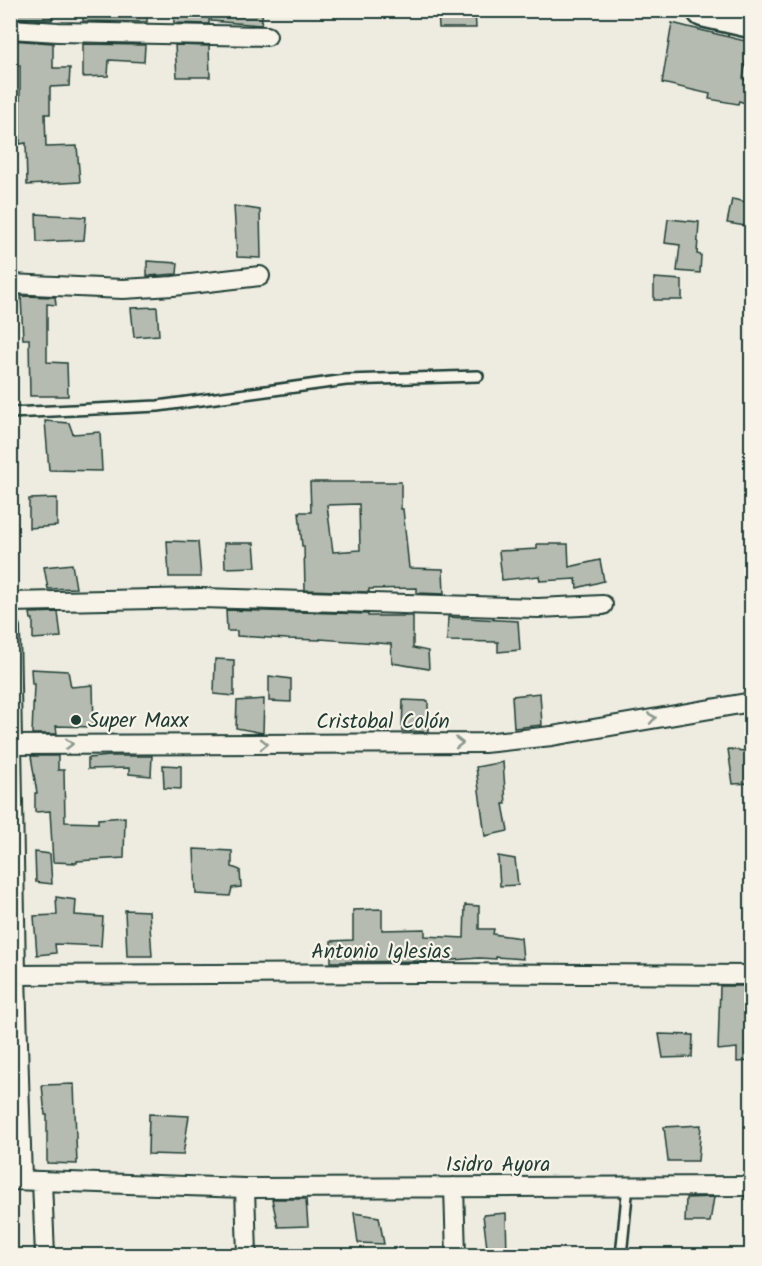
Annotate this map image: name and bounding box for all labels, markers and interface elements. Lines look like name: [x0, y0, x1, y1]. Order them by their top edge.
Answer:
place label: Super Maxx: [88, 705, 189, 738]
street label: Cristobal Colón: [316, 706, 450, 739]
marker: Super Maxx: [69, 713, 83, 727]
one-way arrow: [647, 713, 657, 725]
one-way arrow: [454, 737, 463, 749]
one-way arrow: [64, 738, 73, 750]
one-way arrow: [259, 738, 268, 750]
street label: Antonio Iglesias: [311, 936, 451, 969]
street label: Isidro Ayora: [446, 1149, 550, 1182]

